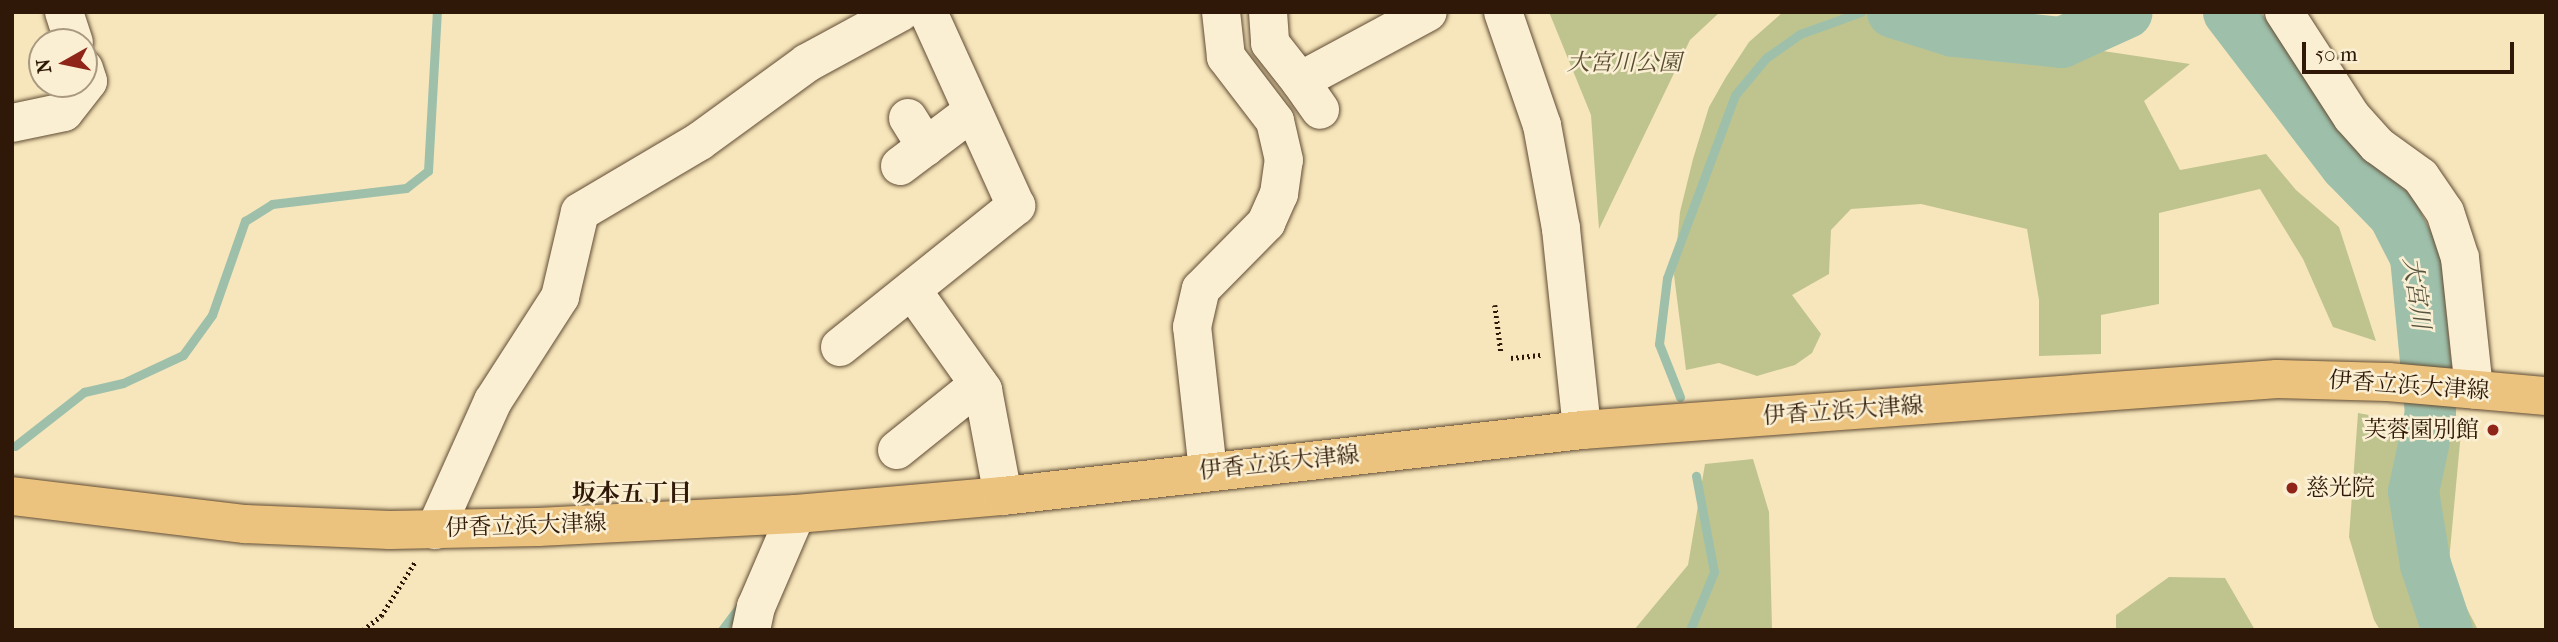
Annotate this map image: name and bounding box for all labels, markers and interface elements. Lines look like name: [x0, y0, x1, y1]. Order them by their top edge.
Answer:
north arrow: [28, 28, 98, 98]
scale bar: [2306, 28, 2518, 72]
text: 50 m: [2315, 42, 2358, 66]
park label: 大宮川公園: [1567, 49, 1681, 77]
text: N: [32, 57, 56, 75]
water label: 大宮川: [2397, 255, 2435, 331]
street label: 伊香立浜大津線: [2328, 367, 2490, 405]
street label: 伊香立浜大津線: [1762, 392, 1924, 430]
place label: 芙蓉園別館: [2364, 416, 2479, 444]
marker: 芙蓉園別館: [2485, 422, 2501, 438]
street label: 伊香立浜大津線: [1197, 441, 1361, 485]
place label: 慈光院: [2306, 474, 2375, 502]
district label: 坂本五丁目: [572, 480, 692, 508]
marker: 慈光院: [2284, 480, 2300, 496]
street label: 伊香立浜大津線: [445, 509, 607, 543]

